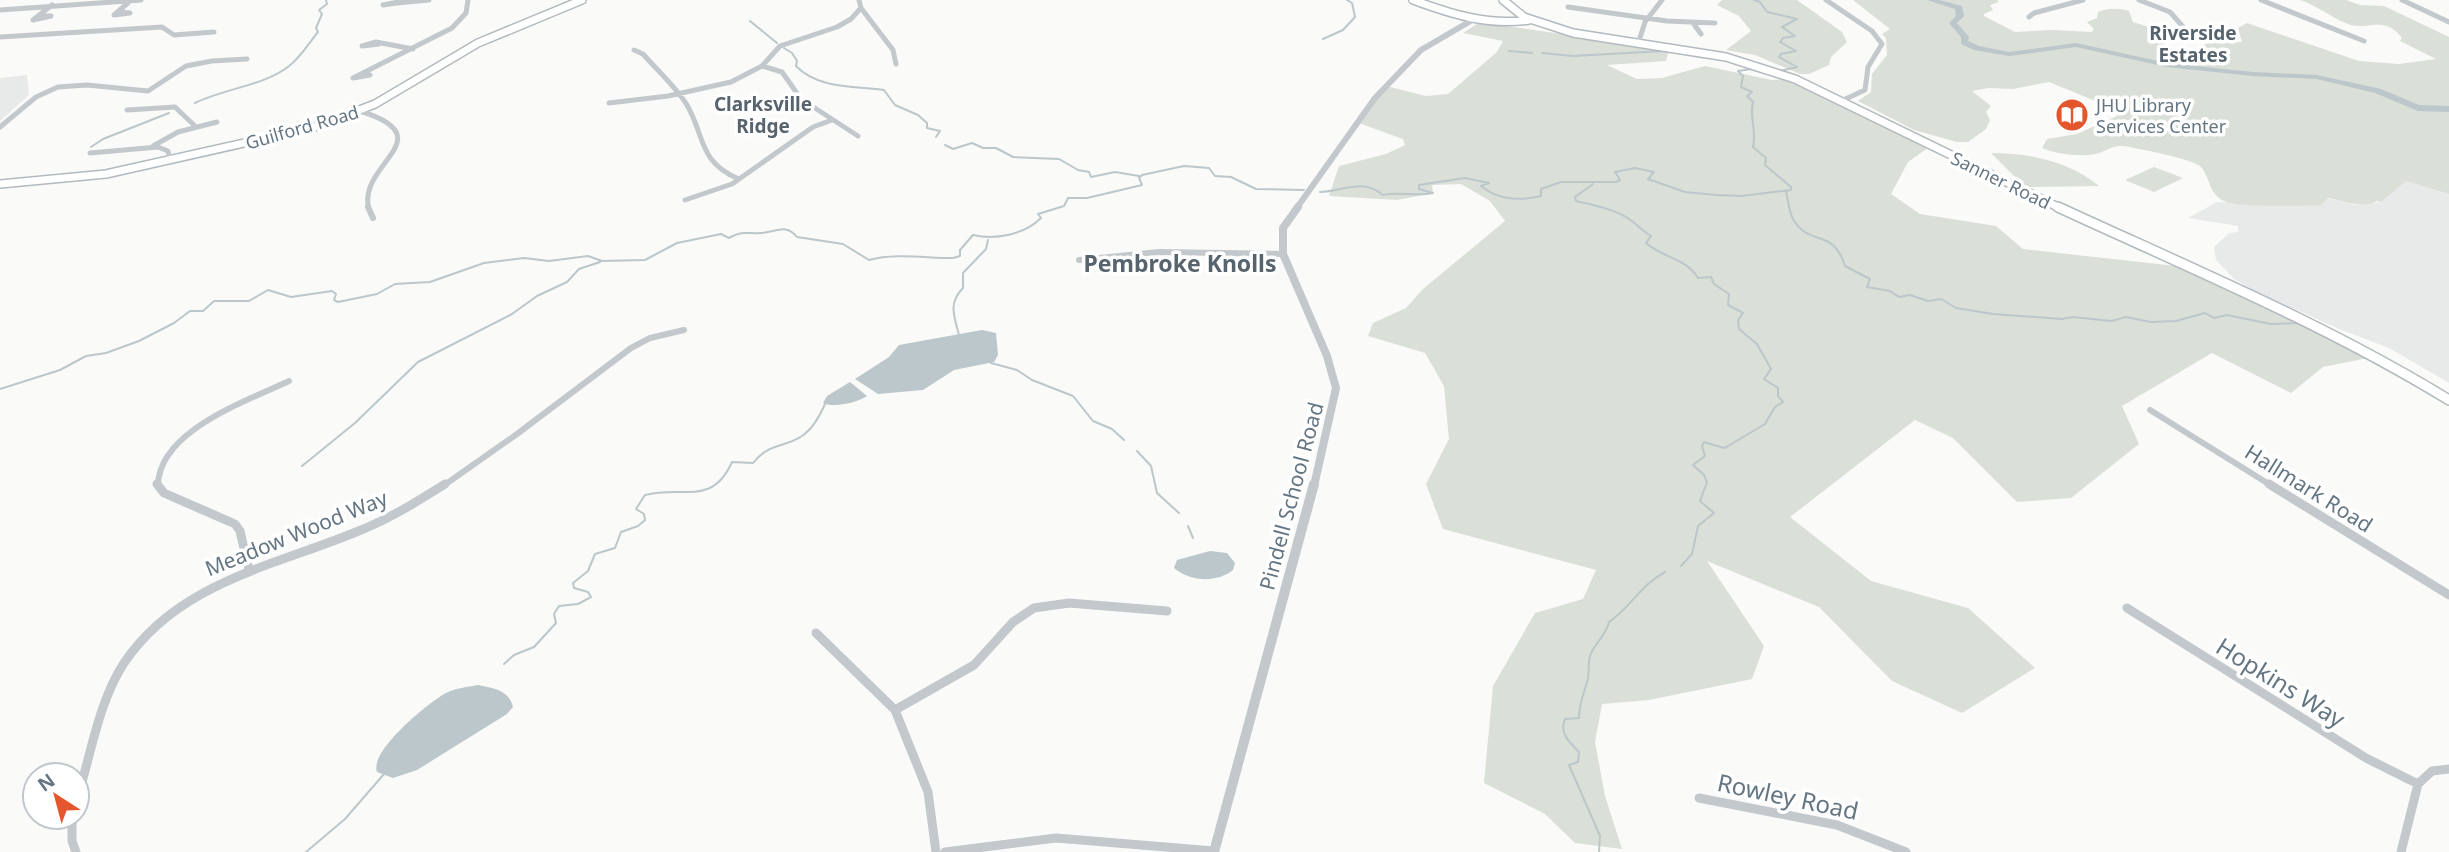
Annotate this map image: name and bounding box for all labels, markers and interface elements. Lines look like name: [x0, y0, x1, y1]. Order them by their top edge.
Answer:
district label: Riverside Estates: [2149, 20, 2237, 68]
district label: Clarksville Ridge: [714, 91, 812, 139]
place label: JHU Library Services Center: [2094, 93, 2227, 138]
library icon: JHU Library Services Center: [2053, 96, 2091, 134]
street label: Guilford Road: [243, 99, 361, 155]
street label: Sanner Road: [1947, 146, 2055, 214]
district label: Pembroke Knolls: [1084, 247, 1277, 279]
street label: Pindell School Road: [1252, 399, 1330, 593]
street label: Hallmark Road: [2240, 438, 2378, 538]
street label: Meadow Wood Way: [201, 484, 392, 582]
street label: Hopkins Way: [2210, 629, 2352, 735]
north arrow: [21, 761, 91, 831]
street label: Rowley Road: [1715, 765, 1861, 827]
text: N: [32, 767, 60, 797]

